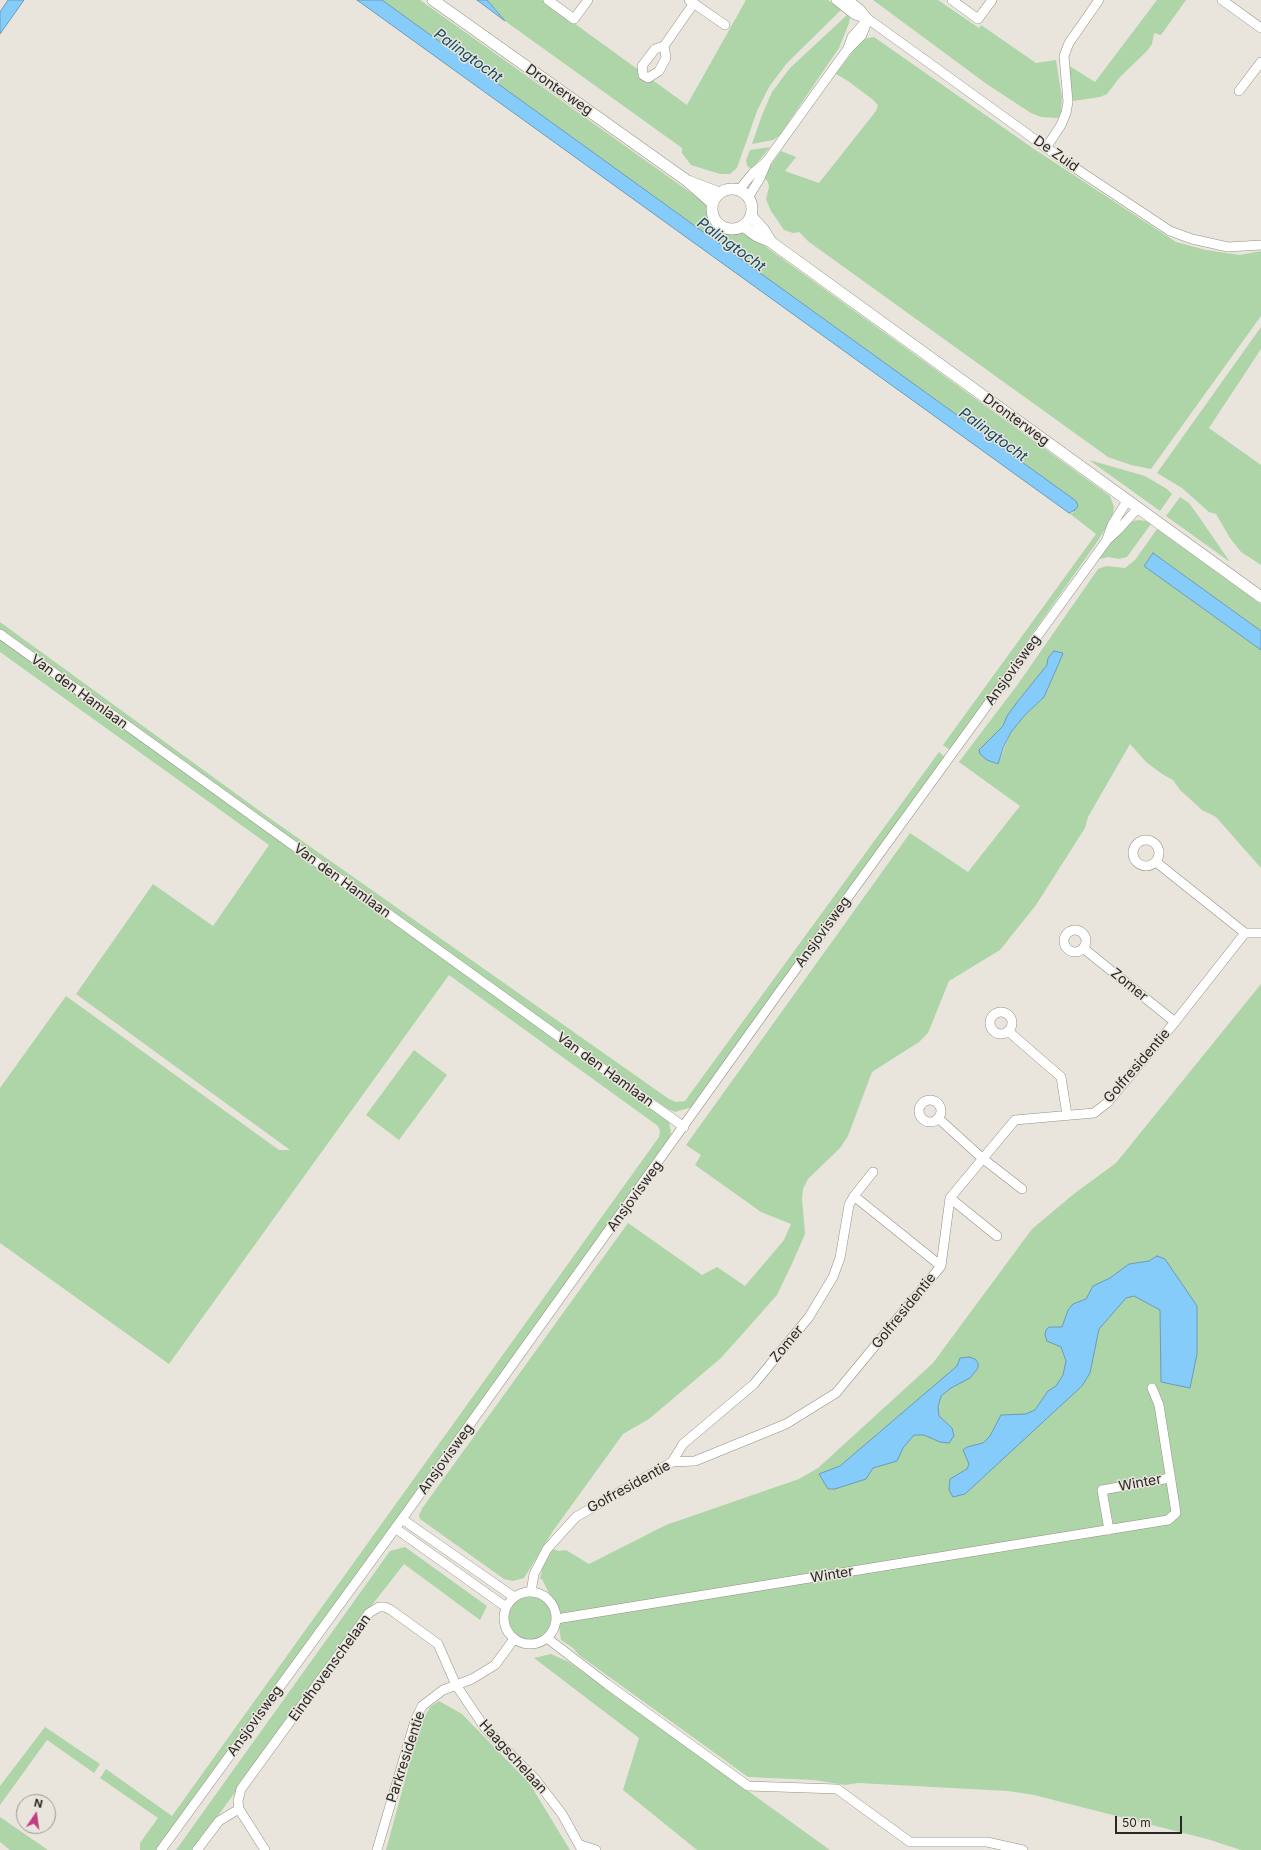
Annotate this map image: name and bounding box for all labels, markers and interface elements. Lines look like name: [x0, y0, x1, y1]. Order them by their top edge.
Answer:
water label: Palingtocht: [430, 25, 506, 87]
street label: Dronterweg: [522, 61, 596, 119]
street label: De Zuid: [1030, 132, 1082, 176]
water label: Palingtocht: [693, 214, 769, 276]
street label: Dronterweg: [980, 390, 1052, 450]
water label: Palingtocht: [955, 404, 1031, 466]
street label: Ansjovisweg: [982, 631, 1044, 709]
street label: Van den Hamlaan: [27, 651, 131, 733]
street label: Van den Hamlaan: [290, 840, 394, 922]
street label: Ansjovisweg: [792, 893, 854, 971]
street label: Zomer: [1107, 965, 1151, 1005]
street label: Golfresidentie: [1100, 1026, 1174, 1106]
street label: Van den Hamlaan: [553, 1029, 657, 1111]
street label: Ansjovisweg: [604, 1157, 666, 1235]
street label: Golfresidentie: [868, 1270, 940, 1352]
street label: Zomer: [767, 1322, 807, 1366]
street label: Ansjovisweg: [415, 1420, 477, 1498]
street label: Golfresidentie: [584, 1457, 674, 1517]
street label: Winter: [1117, 1471, 1163, 1495]
street label: Winter: [809, 1563, 855, 1587]
street label: Eindhovenschelaan: [286, 1611, 374, 1725]
street label: Ansjovisweg: [224, 1682, 286, 1760]
street label: Parkresidentie: [383, 1709, 429, 1805]
street label: Haagschelaan: [475, 1716, 551, 1798]
north arrow: [16, 1794, 56, 1834]
text: N: [33, 1796, 44, 1811]
scale bar: [1117, 1808, 1184, 1834]
text: 50 m: [1122, 1815, 1151, 1830]

